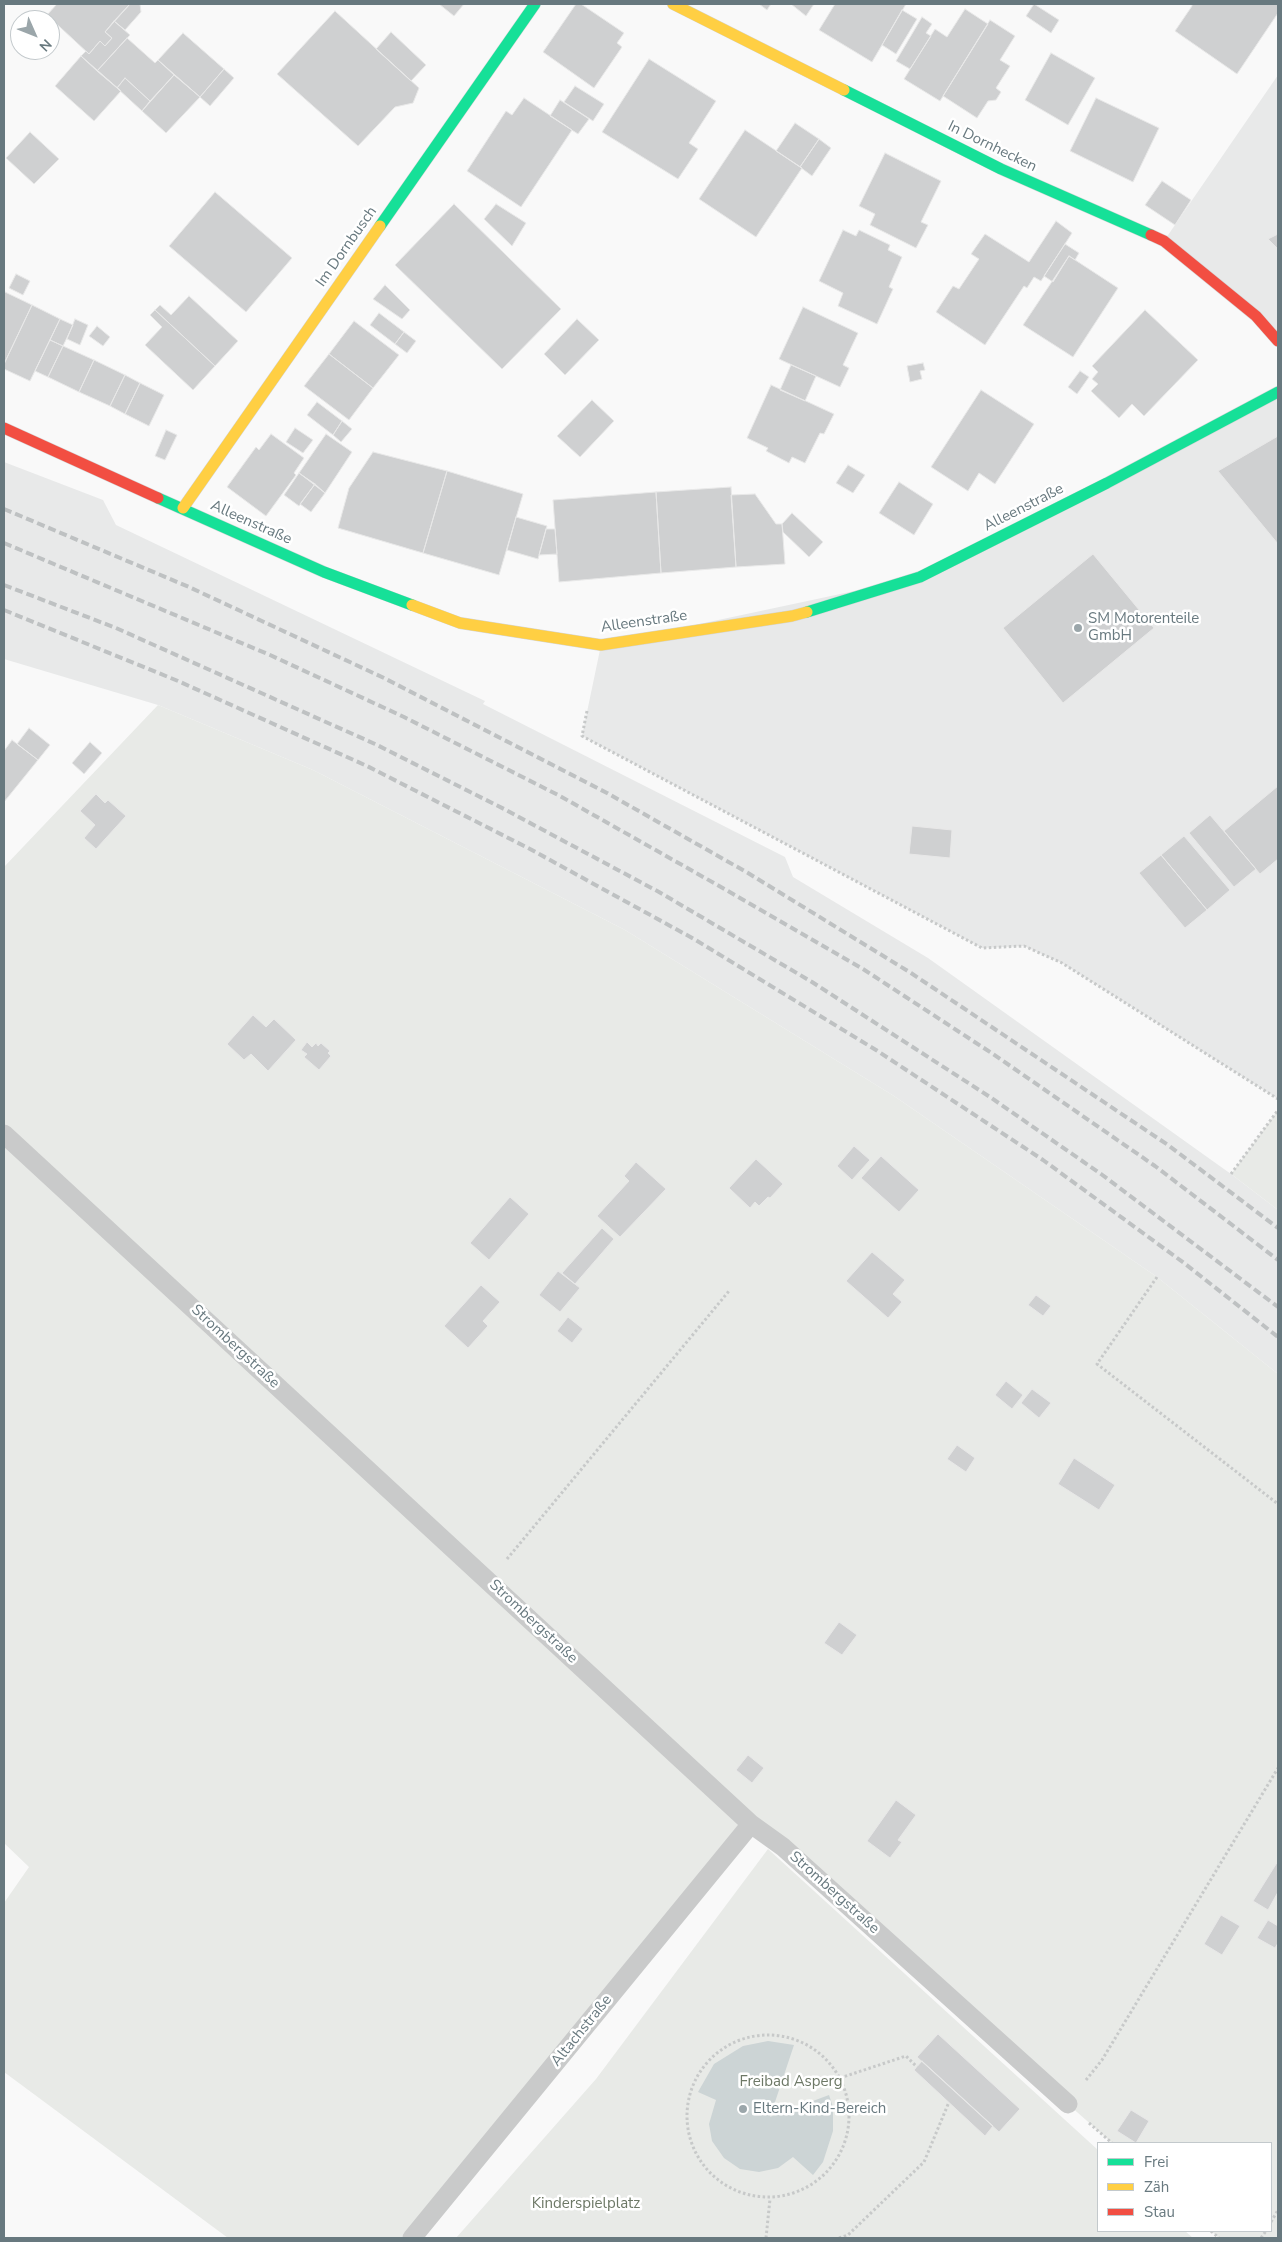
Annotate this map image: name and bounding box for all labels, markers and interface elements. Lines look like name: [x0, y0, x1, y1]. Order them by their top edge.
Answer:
north arrow: [10, 10, 60, 60]
text: N: [35, 35, 56, 55]
street label: In Dornhecken: [945, 118, 1039, 176]
street label: Im Dornbusch: [313, 203, 381, 291]
street label: Alleenstraße: [981, 480, 1067, 536]
street label: Alleenstraße: [208, 497, 294, 549]
street label: Alleenstraße: [600, 607, 688, 637]
place label: SM Motorenteile GmbH: [1088, 610, 1199, 645]
marker: SM Motorenteile GmbH: [1072, 622, 1084, 634]
street label: Strombergstraße: [187, 1301, 283, 1393]
street label: Strombergstraße: [485, 1576, 581, 1668]
street label: Strombergstraße: [785, 1848, 883, 1938]
street label: Altachstraße: [548, 1992, 616, 2070]
park label: Freibad Asperg: [740, 2073, 842, 2091]
place label: Eltern-Kind-Bereich: [753, 2100, 886, 2118]
marker: Eltern-Kind-Bereich: [737, 2103, 749, 2115]
legend: [1097, 2142, 1272, 2232]
text: Frei: [1144, 2152, 1169, 2172]
text: Zäh: [1144, 2177, 1169, 2197]
park label: Kinderspielplatz: [532, 2195, 640, 2213]
text: Stau: [1144, 2202, 1175, 2222]

